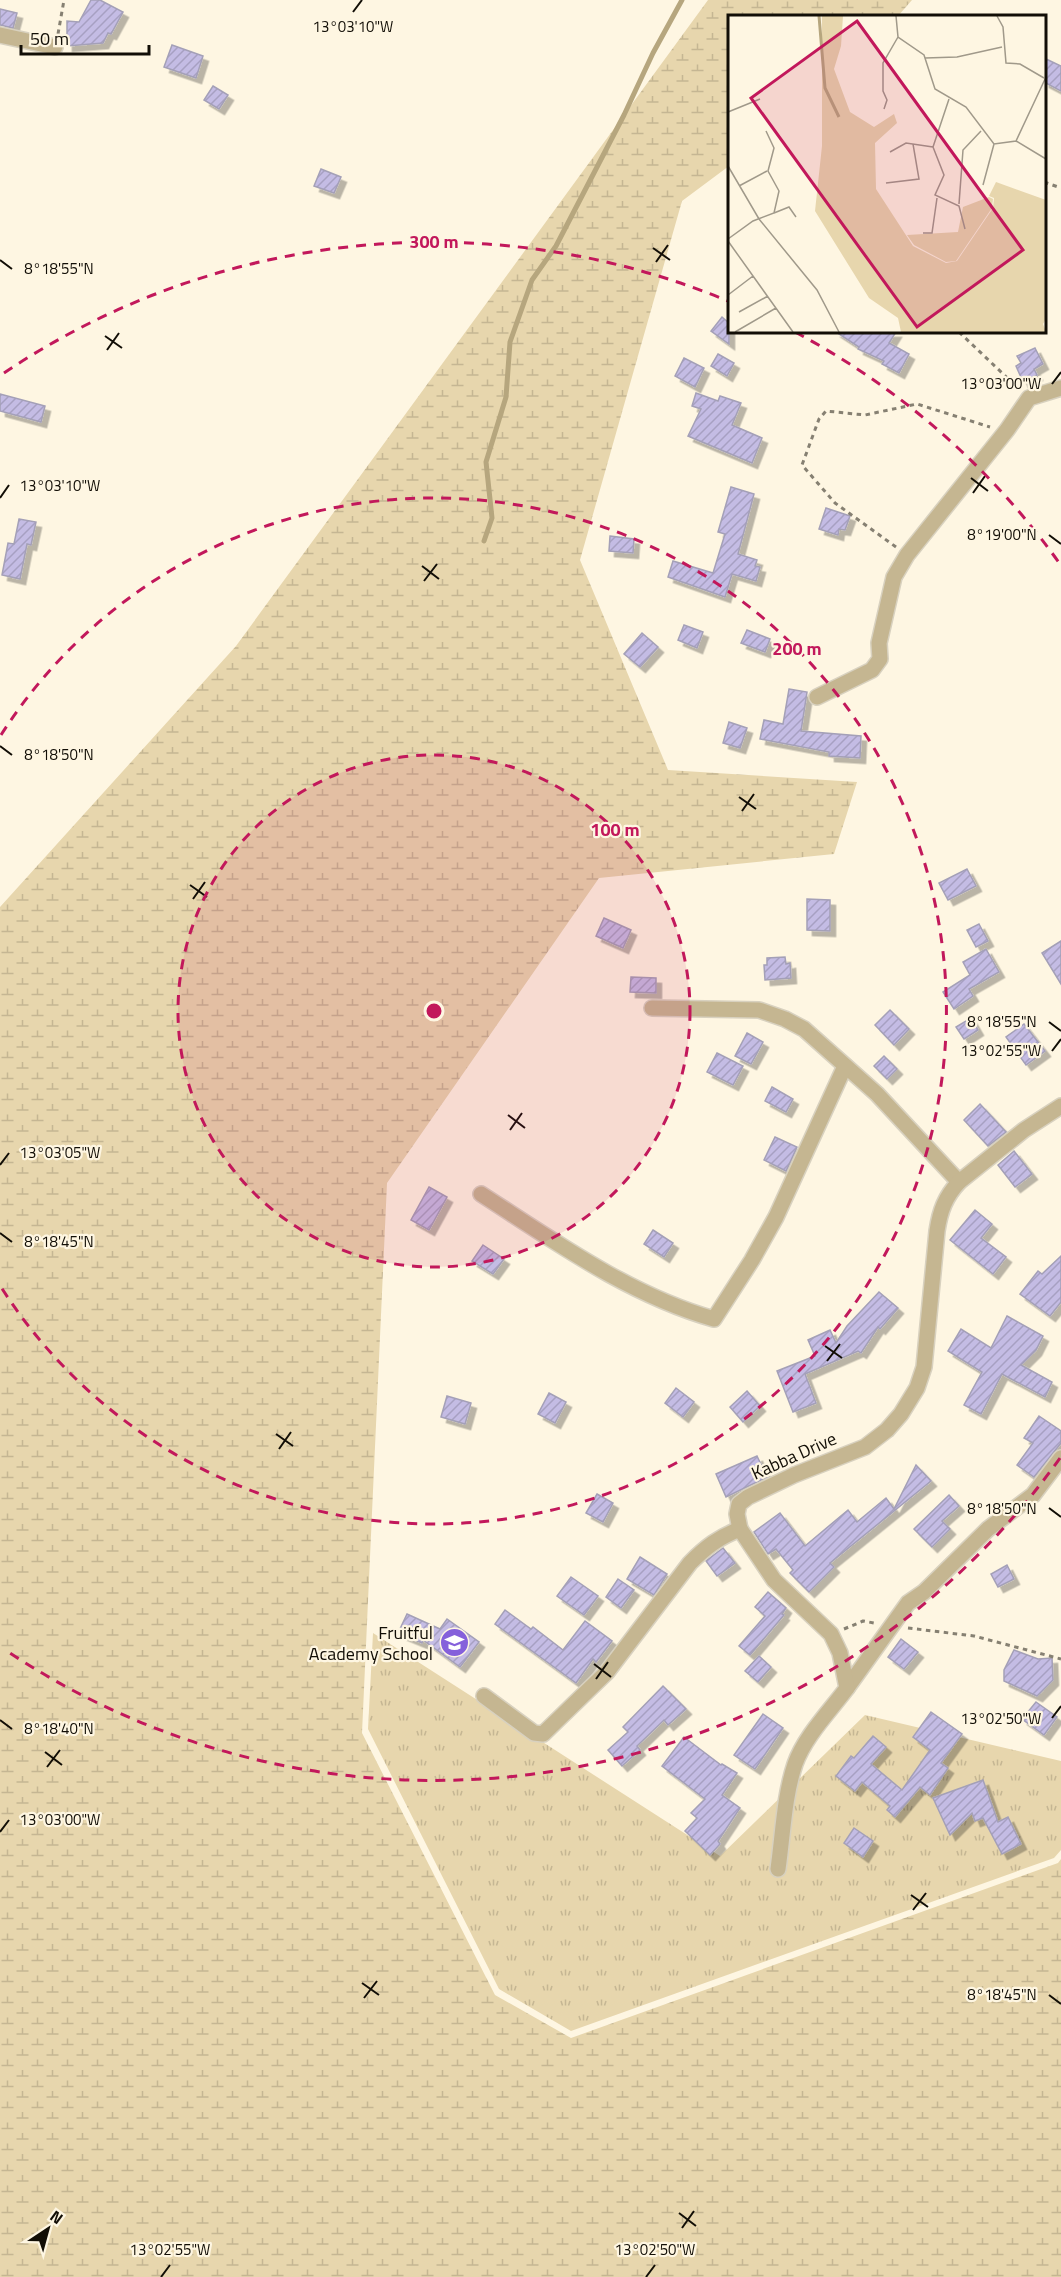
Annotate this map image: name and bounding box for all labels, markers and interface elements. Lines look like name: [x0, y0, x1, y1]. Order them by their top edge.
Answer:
text: 13°03'10"W: [313, 15, 393, 38]
inset map: [728, 15, 1046, 333]
scale bar: [21, 18, 148, 56]
text: 50 m: [30, 25, 69, 52]
text: 300 m: [409, 228, 459, 255]
text: 8°18'55"N: [24, 257, 94, 280]
text: 13°03'00"W: [961, 372, 1041, 395]
text: 13°03'10"W: [20, 474, 100, 497]
text: 8°19'00"N: [967, 523, 1037, 546]
text: 200 m: [772, 635, 822, 662]
text: 8°18'50"N: [24, 743, 94, 766]
text: 100 m: [590, 816, 640, 843]
centre of rings: [424, 1001, 444, 1021]
text: 8°18'55"N: [967, 1010, 1037, 1033]
text: 13°02'55"W: [961, 1039, 1041, 1062]
text: 13°03'05"W: [20, 1141, 100, 1164]
text: 8°18'45"N: [24, 1230, 94, 1253]
street label: Kabba Drive: [747, 1425, 841, 1486]
text: 8°18'50"N: [967, 1497, 1037, 1520]
place label: Fruitful Academy School: [309, 1619, 433, 1667]
school or university icon: Fruitful Academy School: [438, 1627, 470, 1659]
text: 13°02'50"W: [961, 1707, 1041, 1730]
text: 8°18'40"N: [24, 1717, 94, 1740]
text: 13°03'00"W: [20, 1808, 100, 1831]
text: 8°18'45"N: [967, 1983, 1037, 2006]
north arrow: [18, 2199, 78, 2259]
text: N: [45, 2204, 68, 2230]
text: 13°02'55"W: [130, 2238, 210, 2261]
text: 13°02'50"W: [615, 2238, 695, 2261]

